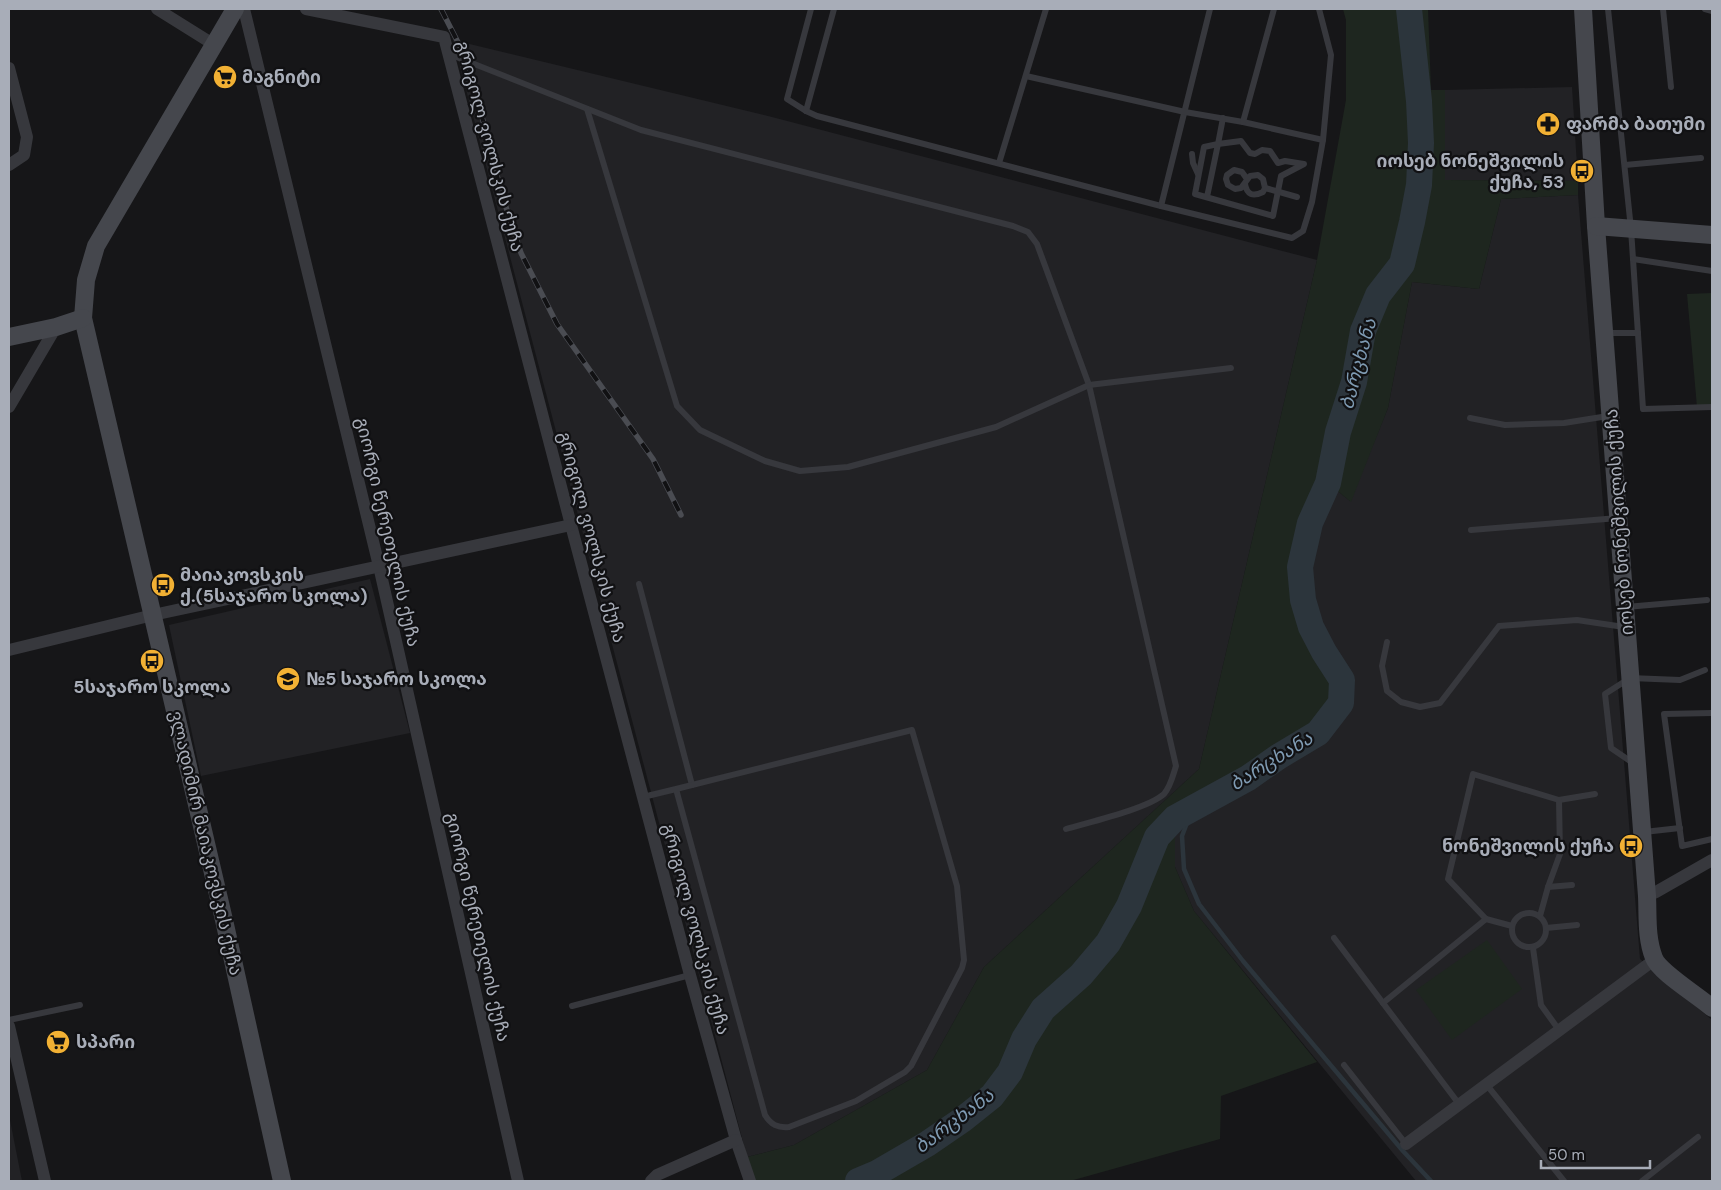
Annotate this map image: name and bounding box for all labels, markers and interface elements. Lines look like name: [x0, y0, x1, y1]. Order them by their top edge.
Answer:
street label: გრიგოლ ვოლსკის ქუჩა: [450, 38, 530, 254]
supermarket icon: მაგნიტი: [212, 64, 238, 90]
place label: მაგნიტი: [242, 65, 321, 89]
pharmacy icon: ფარმა ბათუმი: [1535, 111, 1561, 137]
place label: ფარმა ბათუმი: [1566, 112, 1705, 136]
place label: იოსებ ნონეშვილის ქუჩა, 53: [1377, 149, 1564, 194]
bus stop icon: იოსებ ნონეშვილის ქუჩა, 53: [1569, 158, 1595, 184]
water label: ბარცხანა: [1334, 315, 1382, 412]
street label: იოსებ ნონეშვილის ქუჩა: [1599, 408, 1639, 636]
street label: გიორგი წერეთელის ქუჩა: [350, 415, 426, 649]
street label: გრიგოლ ვოლსკის ქუჩა: [552, 429, 632, 645]
place label: მაიაკოვსკის ქ.(5საჯარო სკოლა): [180, 563, 368, 608]
bus stop icon: მაიაკოვსკის ქ.(5საჯარო სკოლა): [150, 572, 176, 598]
bus stop icon: 5საჯარო სკოლა: [139, 648, 165, 674]
school or university icon: №5 საჯარო სკოლა: [275, 666, 301, 692]
place label: №5 საჯარო სკოლა: [306, 667, 487, 691]
place label: 5საჯარო სკოლა: [73, 675, 231, 699]
street label: ვლადიმირ მაიაკოვსკის ქუჩა: [164, 708, 248, 978]
water label: ბარცხანა: [1225, 725, 1318, 796]
street label: გიორგი წერეთელის ქუჩა: [440, 810, 516, 1044]
street label: გრიგოლ ვოლსკის ქუჩა: [656, 821, 736, 1037]
bus stop icon: ნონეშვილის ქუჩა: [1618, 833, 1644, 859]
place label: ნონეშვილის ქუჩა: [1442, 834, 1614, 858]
supermarket icon: სპარი: [45, 1029, 71, 1055]
place label: სპარი: [76, 1030, 135, 1054]
water label: ბარცხანა: [909, 1083, 999, 1159]
scale bar: [1541, 1138, 1650, 1170]
text: 50 m: [1548, 1145, 1585, 1165]

